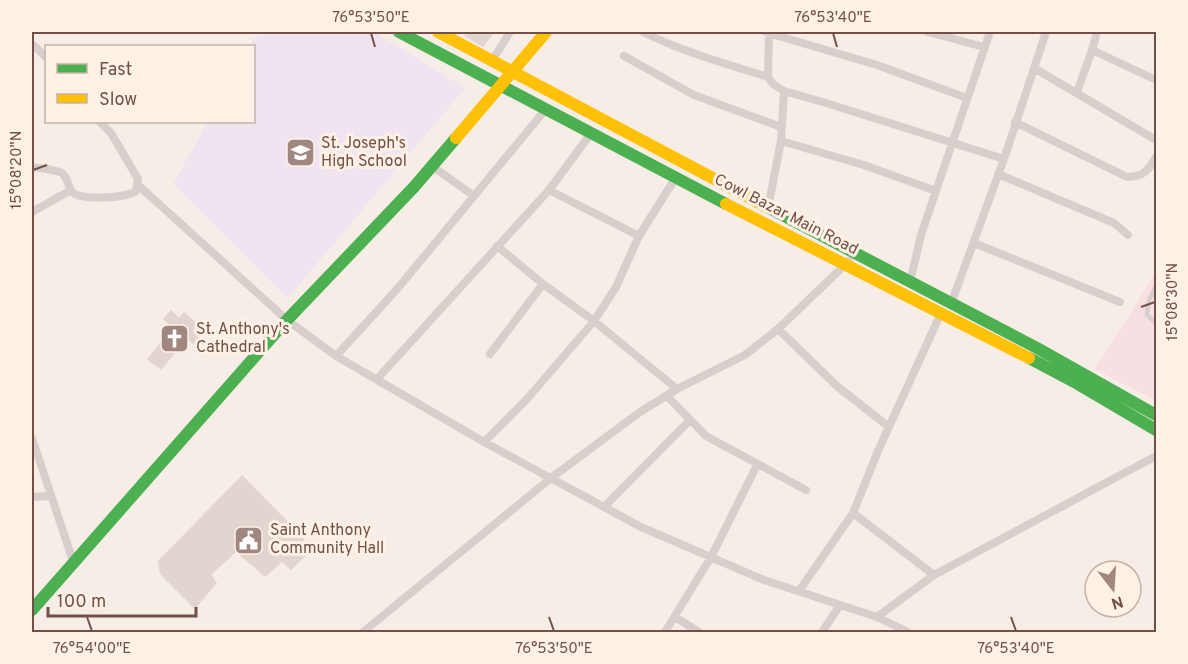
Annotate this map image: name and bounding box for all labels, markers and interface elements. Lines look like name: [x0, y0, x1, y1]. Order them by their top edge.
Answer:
text: 76°53'50"E: [332, 9, 410, 28]
text: 76°53'40"E: [794, 9, 872, 28]
legend: [45, 45, 255, 123]
text: Fast: [99, 59, 132, 82]
text: Slow: [99, 89, 137, 112]
text: 15°08'20"N: [8, 131, 27, 209]
place label: St. Joseph's High School: [321, 134, 407, 172]
school or university icon: St. Joseph's High School: [284, 137, 316, 169]
street label: Cowl Bazar Main Road: [711, 170, 861, 260]
text: 15°08'30"N: [1164, 263, 1183, 341]
place label: St. Anthony's Cathedral: [196, 320, 290, 358]
church icon: St. Anthony's Cathedral: [159, 323, 191, 355]
place label: Saint Anthony Community Hall: [270, 521, 384, 559]
public building icon: Saint Anthony Community Hall: [233, 524, 265, 556]
north arrow: [1083, 559, 1143, 619]
scale bar: [48, 580, 196, 618]
text: N: [1108, 590, 1125, 613]
text: 100 m: [57, 591, 106, 614]
text: 76°54'00"E: [53, 640, 131, 659]
text: 76°53'50"E: [515, 640, 593, 659]
text: 76°53'40"E: [977, 640, 1055, 659]

